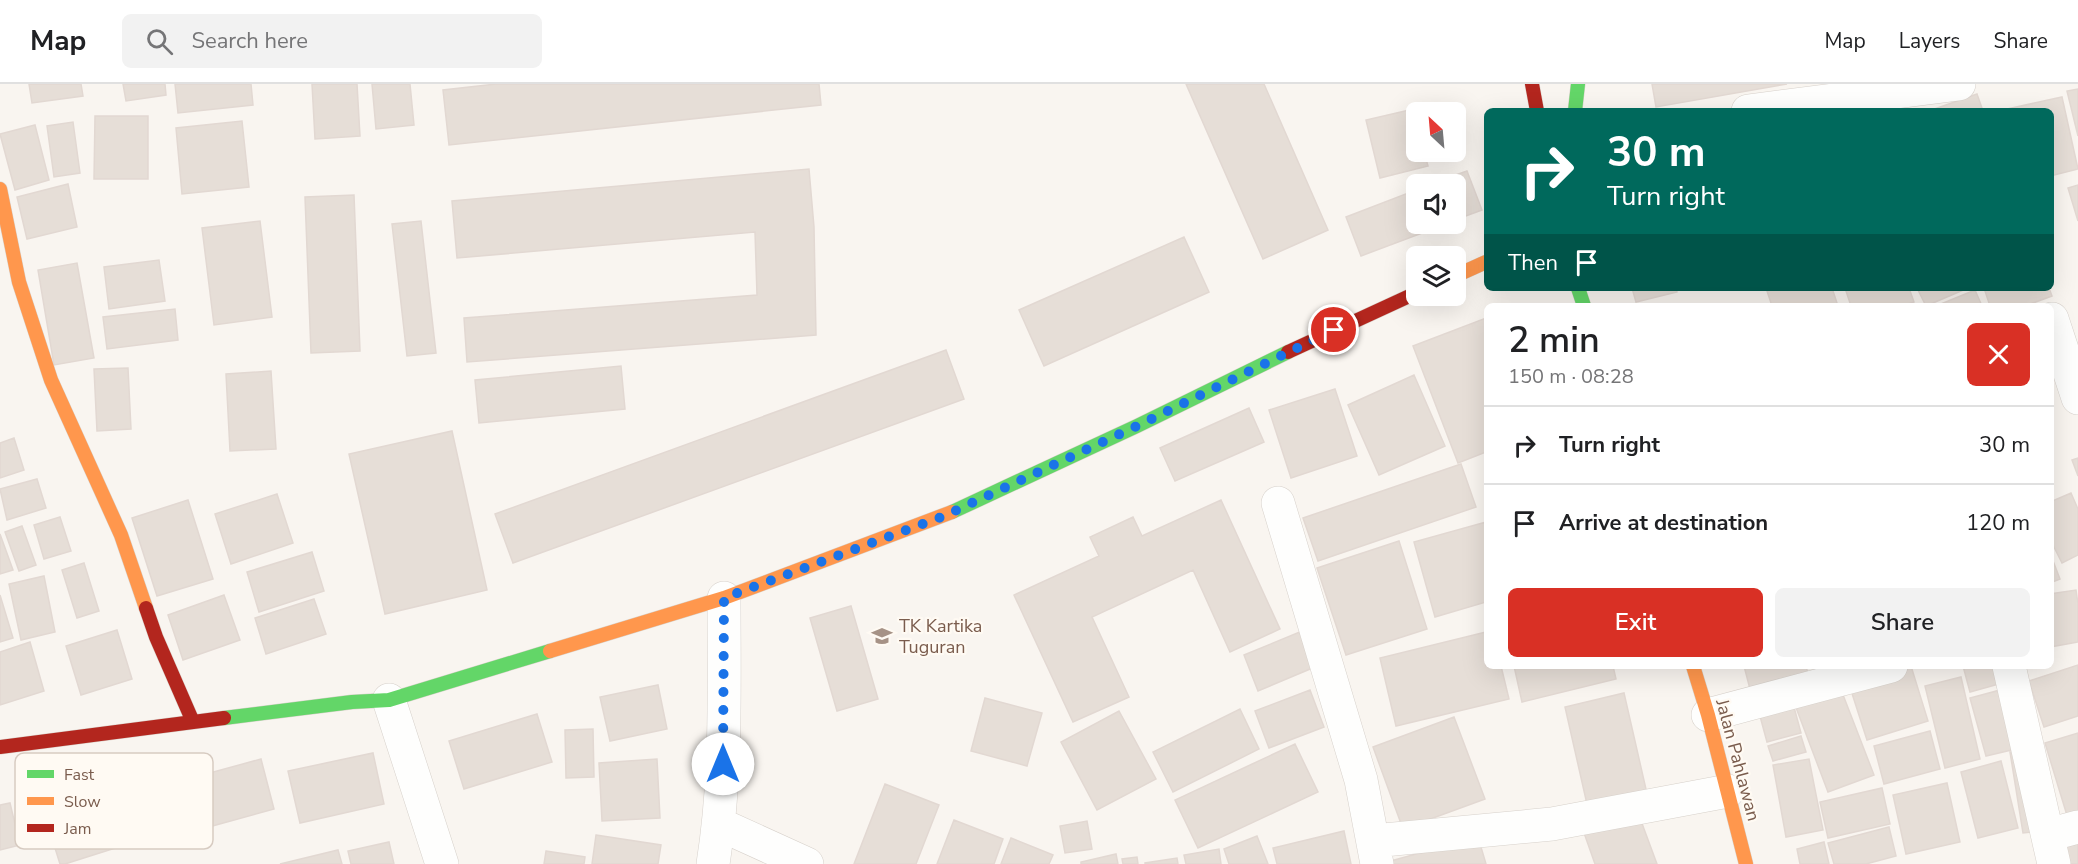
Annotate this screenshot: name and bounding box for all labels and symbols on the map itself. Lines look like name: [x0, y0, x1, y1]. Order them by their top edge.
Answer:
north arrow: [1406, 102, 1466, 162]
pin: [1308, 304, 1359, 355]
place label: TK Kartika Tuguran: [899, 614, 982, 659]
school or university icon: TK Kartika Tuguran: [870, 624, 894, 648]
street label: Jalan Pahlawan: [1710, 695, 1766, 824]
position arrow: [691, 732, 755, 796]
legend: [15, 753, 213, 849]
text: Fast: [64, 764, 95, 786]
text: Slow: [64, 791, 101, 813]
text: Jam: [63, 818, 91, 840]

